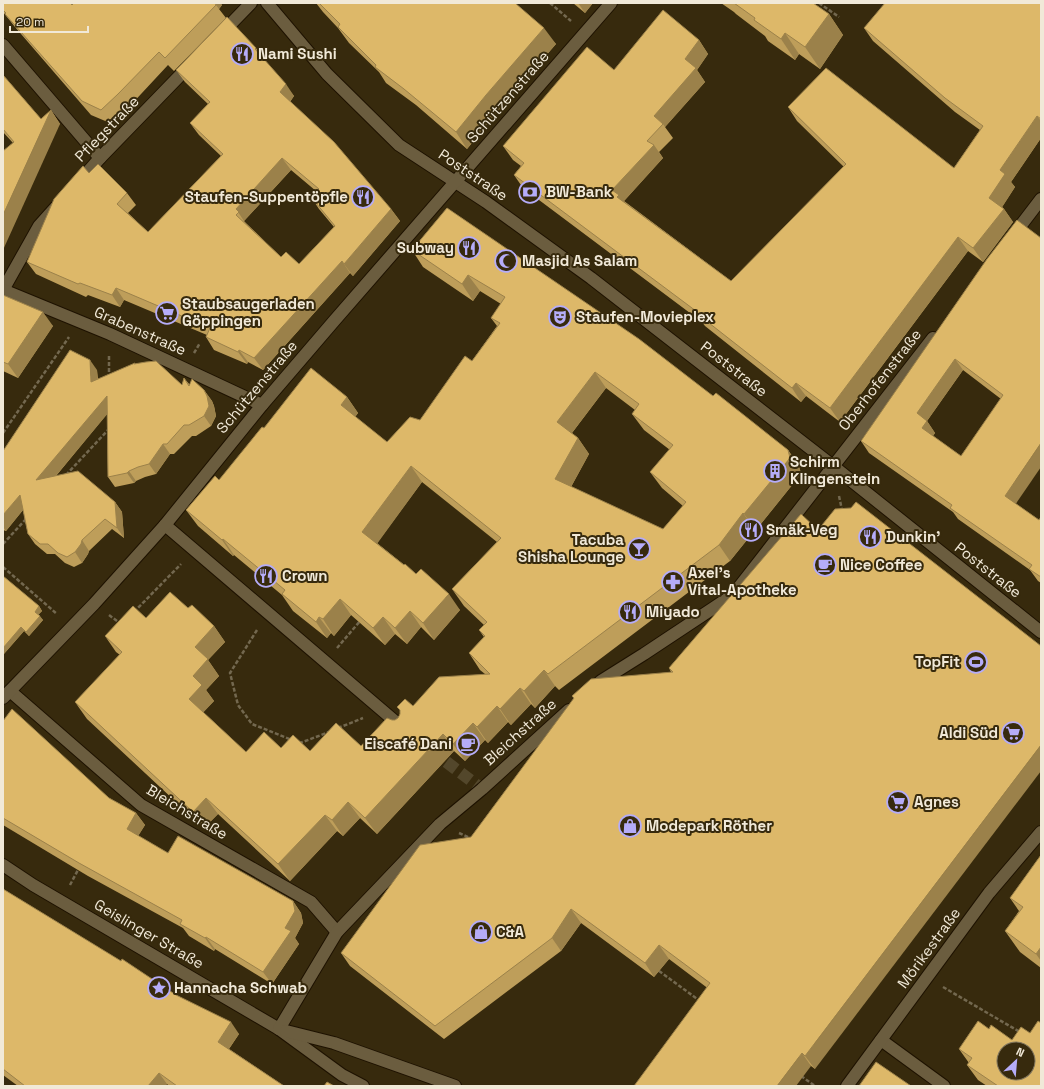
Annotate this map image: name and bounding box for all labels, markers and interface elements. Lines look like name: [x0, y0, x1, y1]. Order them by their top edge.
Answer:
scale bar: [10, 8, 88, 34]
text: 20 m: [16, 14, 44, 30]
restaurant icon: Nami Sushi: [229, 41, 255, 67]
place label: Nami Sushi: [258, 44, 337, 63]
street label: Schützenstraße: [462, 47, 553, 147]
street label: Pflegstraße: [70, 92, 143, 166]
street label: Poststraße: [435, 144, 512, 205]
bank icon: BW-Bank: [517, 179, 543, 205]
place label: BW-Bank: [546, 182, 613, 201]
restaurant icon: Staufen-Suppentöpfle: [350, 184, 376, 210]
place label: Staufen-Suppentöpfle: [185, 187, 348, 206]
restaurant icon: Subway: [456, 235, 482, 261]
place label: Subway: [397, 238, 454, 257]
mosque icon: Masjid As Salam: [493, 248, 519, 274]
place label: Masjid As Salam: [522, 251, 637, 270]
place label: Staubsaugerladen Göppingen: [182, 294, 315, 330]
supermarket icon: Staubsaugerladen Göppingen: [154, 300, 180, 326]
street label: Grabenstraße: [91, 302, 189, 359]
theatre icon: Staufen-Movieplex: [547, 304, 573, 330]
place label: Staufen-Movieplex: [576, 307, 714, 326]
street label: Oberhofenstraße: [834, 325, 925, 434]
street label: Schützenstraße: [212, 336, 301, 437]
street label: Poststraße: [697, 337, 772, 401]
place label: Schirm Klingenstein: [790, 452, 880, 488]
building icon: Schirm Klingenstein: [762, 458, 788, 484]
restaurant icon: Smäk-Veg: [738, 517, 764, 543]
place label: Smäk-Veg: [766, 520, 837, 539]
restaurant icon: Dunkin': [857, 524, 883, 550]
place label: Dunkin': [886, 527, 940, 546]
place label: Tacuba Shisha Lounge: [518, 530, 624, 566]
bar icon: Tacuba Shisha Lounge: [626, 536, 652, 562]
street label: Poststraße: [951, 538, 1026, 602]
cafe icon: Nice Coffee: [812, 552, 838, 578]
place label: Nice Coffee: [840, 555, 923, 574]
restaurant icon: Crown: [253, 563, 279, 589]
place label: Axel's Vital-Apotheke: [688, 563, 797, 599]
place label: Crown: [282, 566, 327, 585]
pharmacy icon: Axel's Vital-Apotheke: [660, 569, 686, 595]
restaurant icon: Miyado: [617, 599, 643, 625]
place label: Miyado: [646, 602, 700, 621]
sports icon: TopFit: [963, 649, 989, 675]
place label: TopFit: [915, 652, 960, 671]
street label: Bleichstraße: [479, 694, 560, 769]
supermarket icon: Aldi Süd: [1000, 720, 1026, 746]
place label: Aldi Süd: [939, 723, 998, 742]
cafe icon: Eiscafé Dani: [455, 731, 481, 757]
place label: Eiscafé Dani: [364, 734, 452, 753]
street label: Bleichstraße: [143, 780, 231, 843]
supermarket icon: Agnes: [885, 789, 911, 815]
place label: Agnes: [914, 792, 959, 811]
shop icon: Modepark Röther: [617, 813, 643, 839]
place label: Modepark Röther: [646, 816, 772, 835]
street label: Geislinger Straße: [91, 895, 208, 973]
street label: Mörikestraße: [893, 904, 964, 992]
shop icon: C&A: [468, 919, 494, 945]
place label: C&A: [496, 922, 525, 941]
place icon: Hannacha Schwab: [146, 975, 172, 1001]
place label: Hannacha Schwab: [174, 978, 307, 997]
north arrow: [996, 1041, 1036, 1081]
text: N: [1014, 1044, 1027, 1060]

